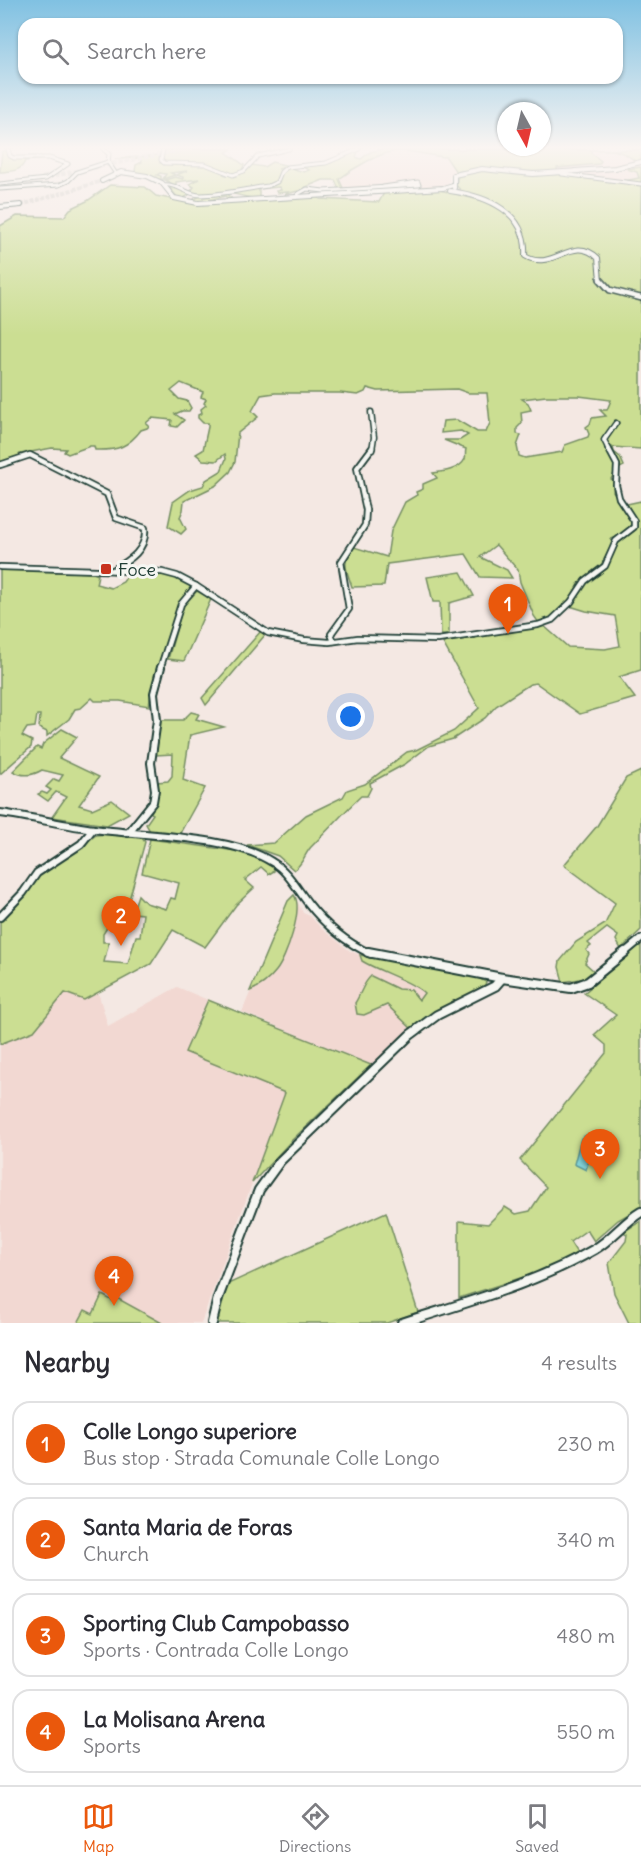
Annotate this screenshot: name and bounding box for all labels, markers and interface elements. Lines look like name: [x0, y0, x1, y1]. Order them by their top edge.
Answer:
search box: [18, 18, 623, 84]
icon: search: [39, 35, 72, 68]
text: Search here: [87, 37, 206, 65]
north arrow: [497, 102, 551, 156]
place label: Foce: [118, 558, 156, 581]
marker: Foce: [99, 562, 113, 576]
pin: 1: [488, 584, 528, 634]
your location: [336, 702, 365, 731]
pin: 2: [102, 896, 140, 946]
pin: 3: [580, 1130, 620, 1179]
pin: 4: [94, 1256, 134, 1306]
text: Nearby: [24, 1346, 110, 1379]
text: 4 results: [541, 1350, 617, 1375]
text: Colle Longo superiore: [83, 1417, 297, 1445]
text: 1: [42, 1431, 49, 1456]
text: 230 m: [557, 1431, 615, 1456]
text: Bus stop · Strada Comunale Colle Longo: [83, 1445, 440, 1470]
text: Santa Maria de Foras: [83, 1513, 293, 1541]
text: 2: [40, 1527, 51, 1552]
text: 340 m: [557, 1527, 615, 1552]
text: Church: [83, 1541, 149, 1566]
text: Sporting Club Campobasso: [83, 1609, 350, 1637]
text: 3: [40, 1623, 51, 1648]
text: 480 m: [556, 1623, 615, 1648]
text: Sports · Contrada Colle Longo: [83, 1637, 349, 1662]
text: La Molisana Arena: [83, 1705, 265, 1733]
text: 4: [40, 1719, 51, 1744]
text: 550 m: [557, 1719, 615, 1744]
text: Sports: [83, 1733, 141, 1758]
tab: Map: [82, 1800, 115, 1856]
tab: Directions: [279, 1800, 351, 1856]
tab: Saved: [515, 1800, 559, 1856]

